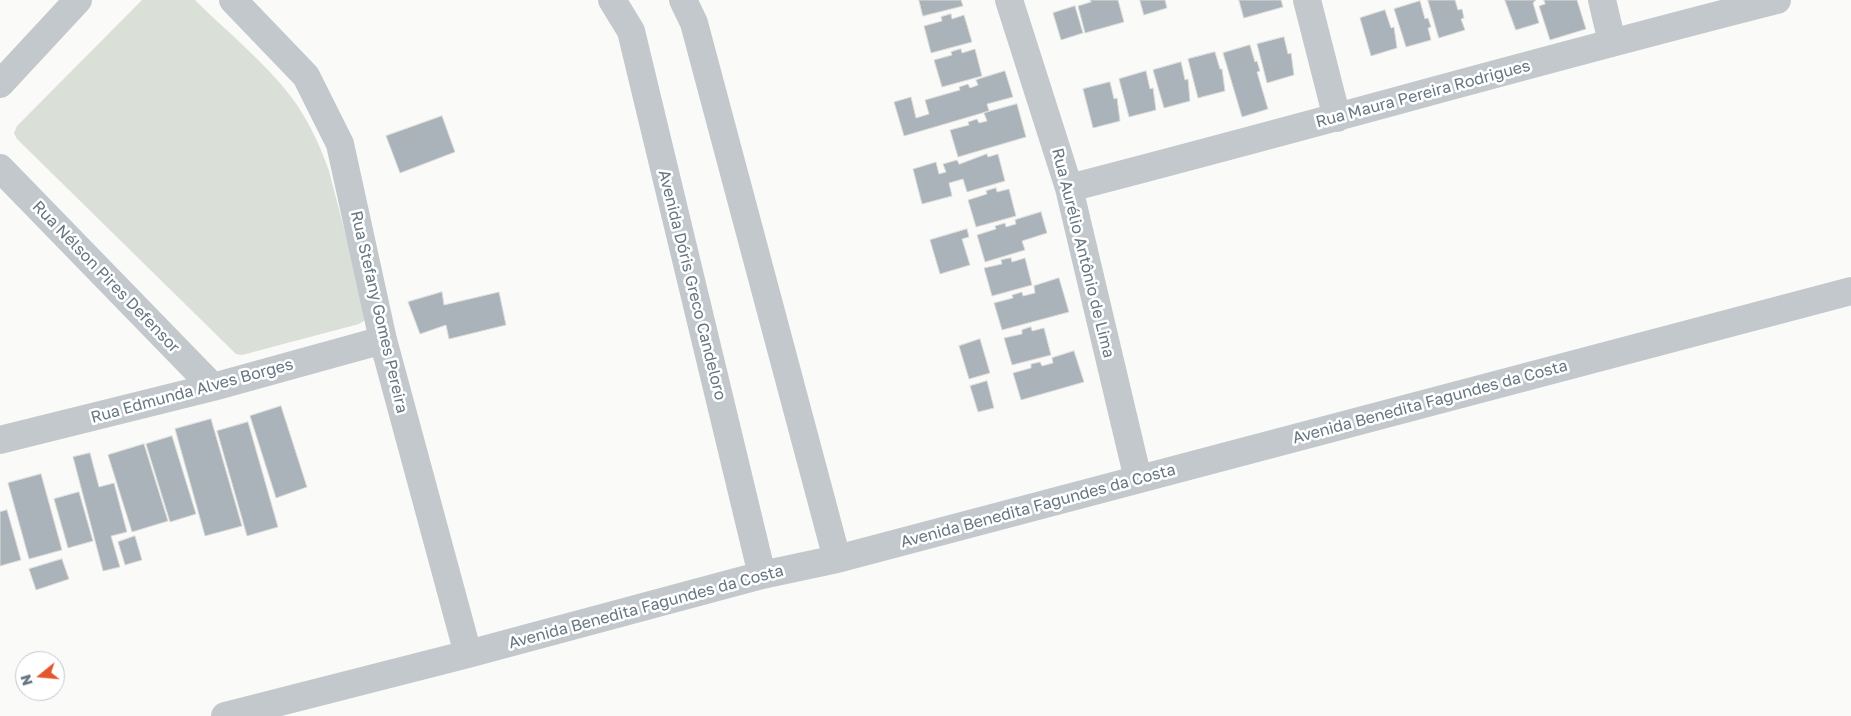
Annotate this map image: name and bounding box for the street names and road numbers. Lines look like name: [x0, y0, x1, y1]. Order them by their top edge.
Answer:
street label: Rua Maura Pereira Rodrigues: [1314, 56, 1532, 132]
street label: Rua Aurélio Antônio de Lima: [1048, 146, 1118, 360]
street label: Avenida Dóris Greco Candeloro: [654, 168, 730, 402]
street label: Rua Nélson Pires Defensor: [28, 197, 184, 357]
street label: Rua Stefany Gomes Pereira: [346, 209, 412, 415]
street label: Rua Edmunda Alves Borges: [89, 355, 295, 427]
street label: Avenida Benedita Fagundes da Costa: [1290, 356, 1570, 448]
street label: Avenida Benedita Fagundes da Costa: [898, 460, 1178, 552]
street label: Avenida Benedita Fagundes da Costa: [506, 561, 786, 653]

